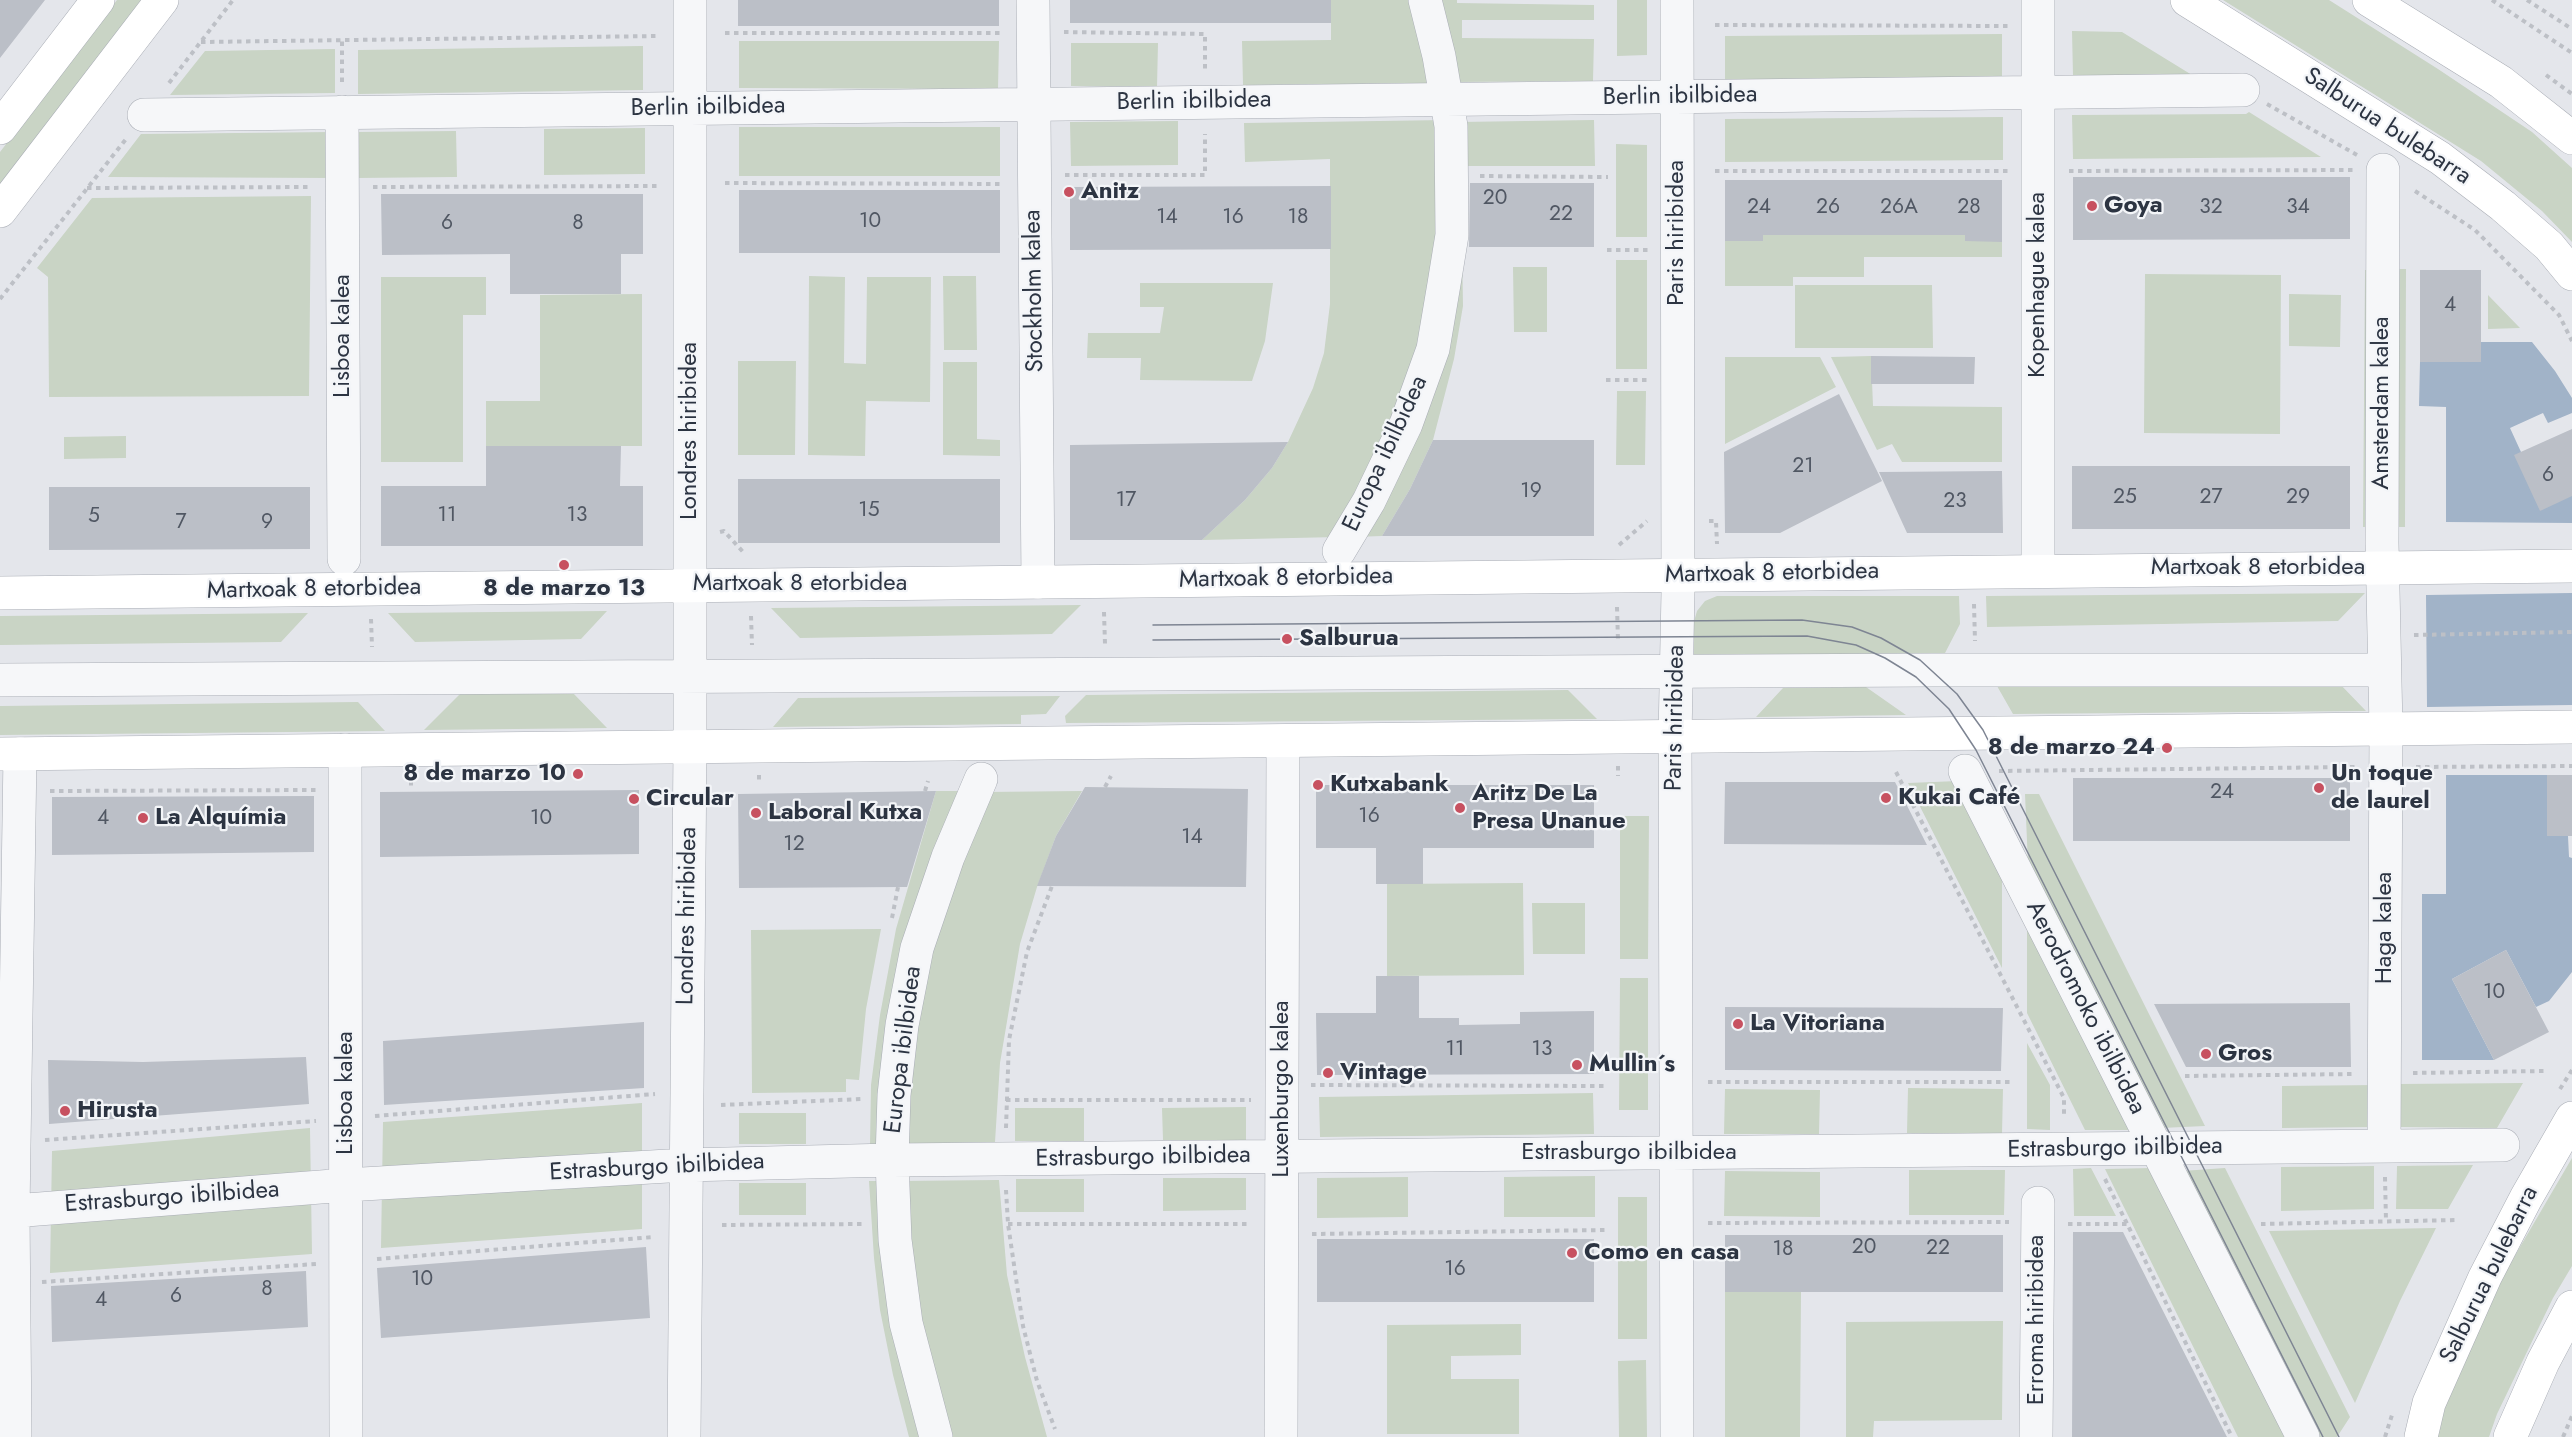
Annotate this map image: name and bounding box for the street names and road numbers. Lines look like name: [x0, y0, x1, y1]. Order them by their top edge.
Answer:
street label: Salburua bulebarra: [2298, 62, 2476, 192]
street label: Berlin ibilbidea: [1602, 81, 1758, 113]
street label: Berlin ibilbidea: [1116, 86, 1272, 118]
street label: Berlin ibilbidea: [630, 92, 786, 124]
street label: Paris hiribidea: [1663, 160, 1691, 306]
street label: Kopenhague kalea: [2024, 192, 2052, 378]
street label: Stockholm kalea: [1019, 209, 1051, 373]
street label: Lisboa kalea: [329, 274, 357, 398]
street label: Amsterdam kalea: [2368, 316, 2396, 490]
street label: Londres hiribidea: [676, 342, 704, 520]
street label: Europa ibilbidea: [1337, 372, 1435, 536]
street label: Martxoak 8 etorbidea: [2151, 554, 2365, 582]
street label: Martxoak 8 etorbidea: [1665, 558, 1879, 590]
street label: Martxoak 8 etorbidea: [1179, 563, 1393, 595]
street label: Martxoak 8 etorbidea: [693, 570, 907, 598]
street label: Martxoak 8 etorbidea: [207, 574, 421, 606]
street label: Paris hiribidea: [1660, 645, 1692, 791]
street label: Londres hiribidea: [672, 827, 704, 1005]
street label: Haga kalea: [2371, 872, 2399, 984]
street label: Aerodromoko ibilbidea: [2019, 897, 2151, 1119]
street label: Europa ibilbidea: [879, 965, 929, 1135]
street label: Luxenburgo kalea: [1268, 1000, 1296, 1178]
street label: Lisboa kalea: [332, 1031, 360, 1155]
street label: Estrasburgo ibilbidea: [2007, 1133, 2223, 1165]
street label: Estrasburgo ibilbidea: [1521, 1139, 1737, 1167]
street label: Estrasburgo ibilbidea: [1035, 1142, 1251, 1174]
street label: Estrasburgo ibilbidea: [549, 1148, 765, 1188]
street label: Estrasburgo ibilbidea: [64, 1176, 280, 1220]
street label: Salburua bulebarra: [2435, 1182, 2545, 1368]
street label: Erroma hiribidea: [2023, 1235, 2051, 1405]

